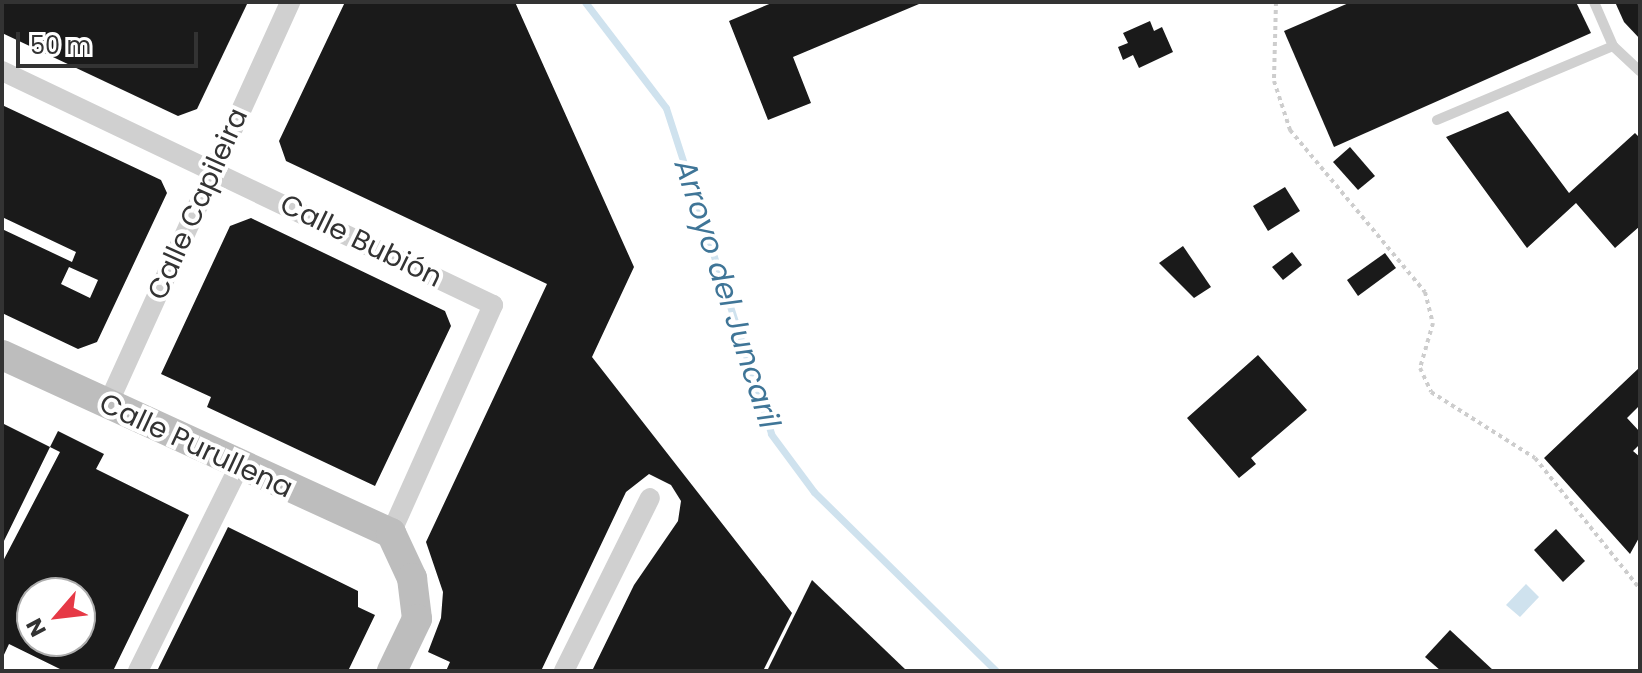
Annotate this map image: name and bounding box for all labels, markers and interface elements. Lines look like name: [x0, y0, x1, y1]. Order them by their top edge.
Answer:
scale bar: [20, 16, 202, 66]
text: 50 m: [30, 29, 91, 62]
street label: Calle Capileira: [141, 103, 255, 305]
water label: Arroyo del Juncaril: [666, 155, 788, 433]
street label: Calle Bubión: [275, 187, 447, 295]
street label: Calle Purullena: [94, 386, 298, 506]
north arrow: [16, 577, 96, 657]
text: N: [19, 613, 54, 642]

